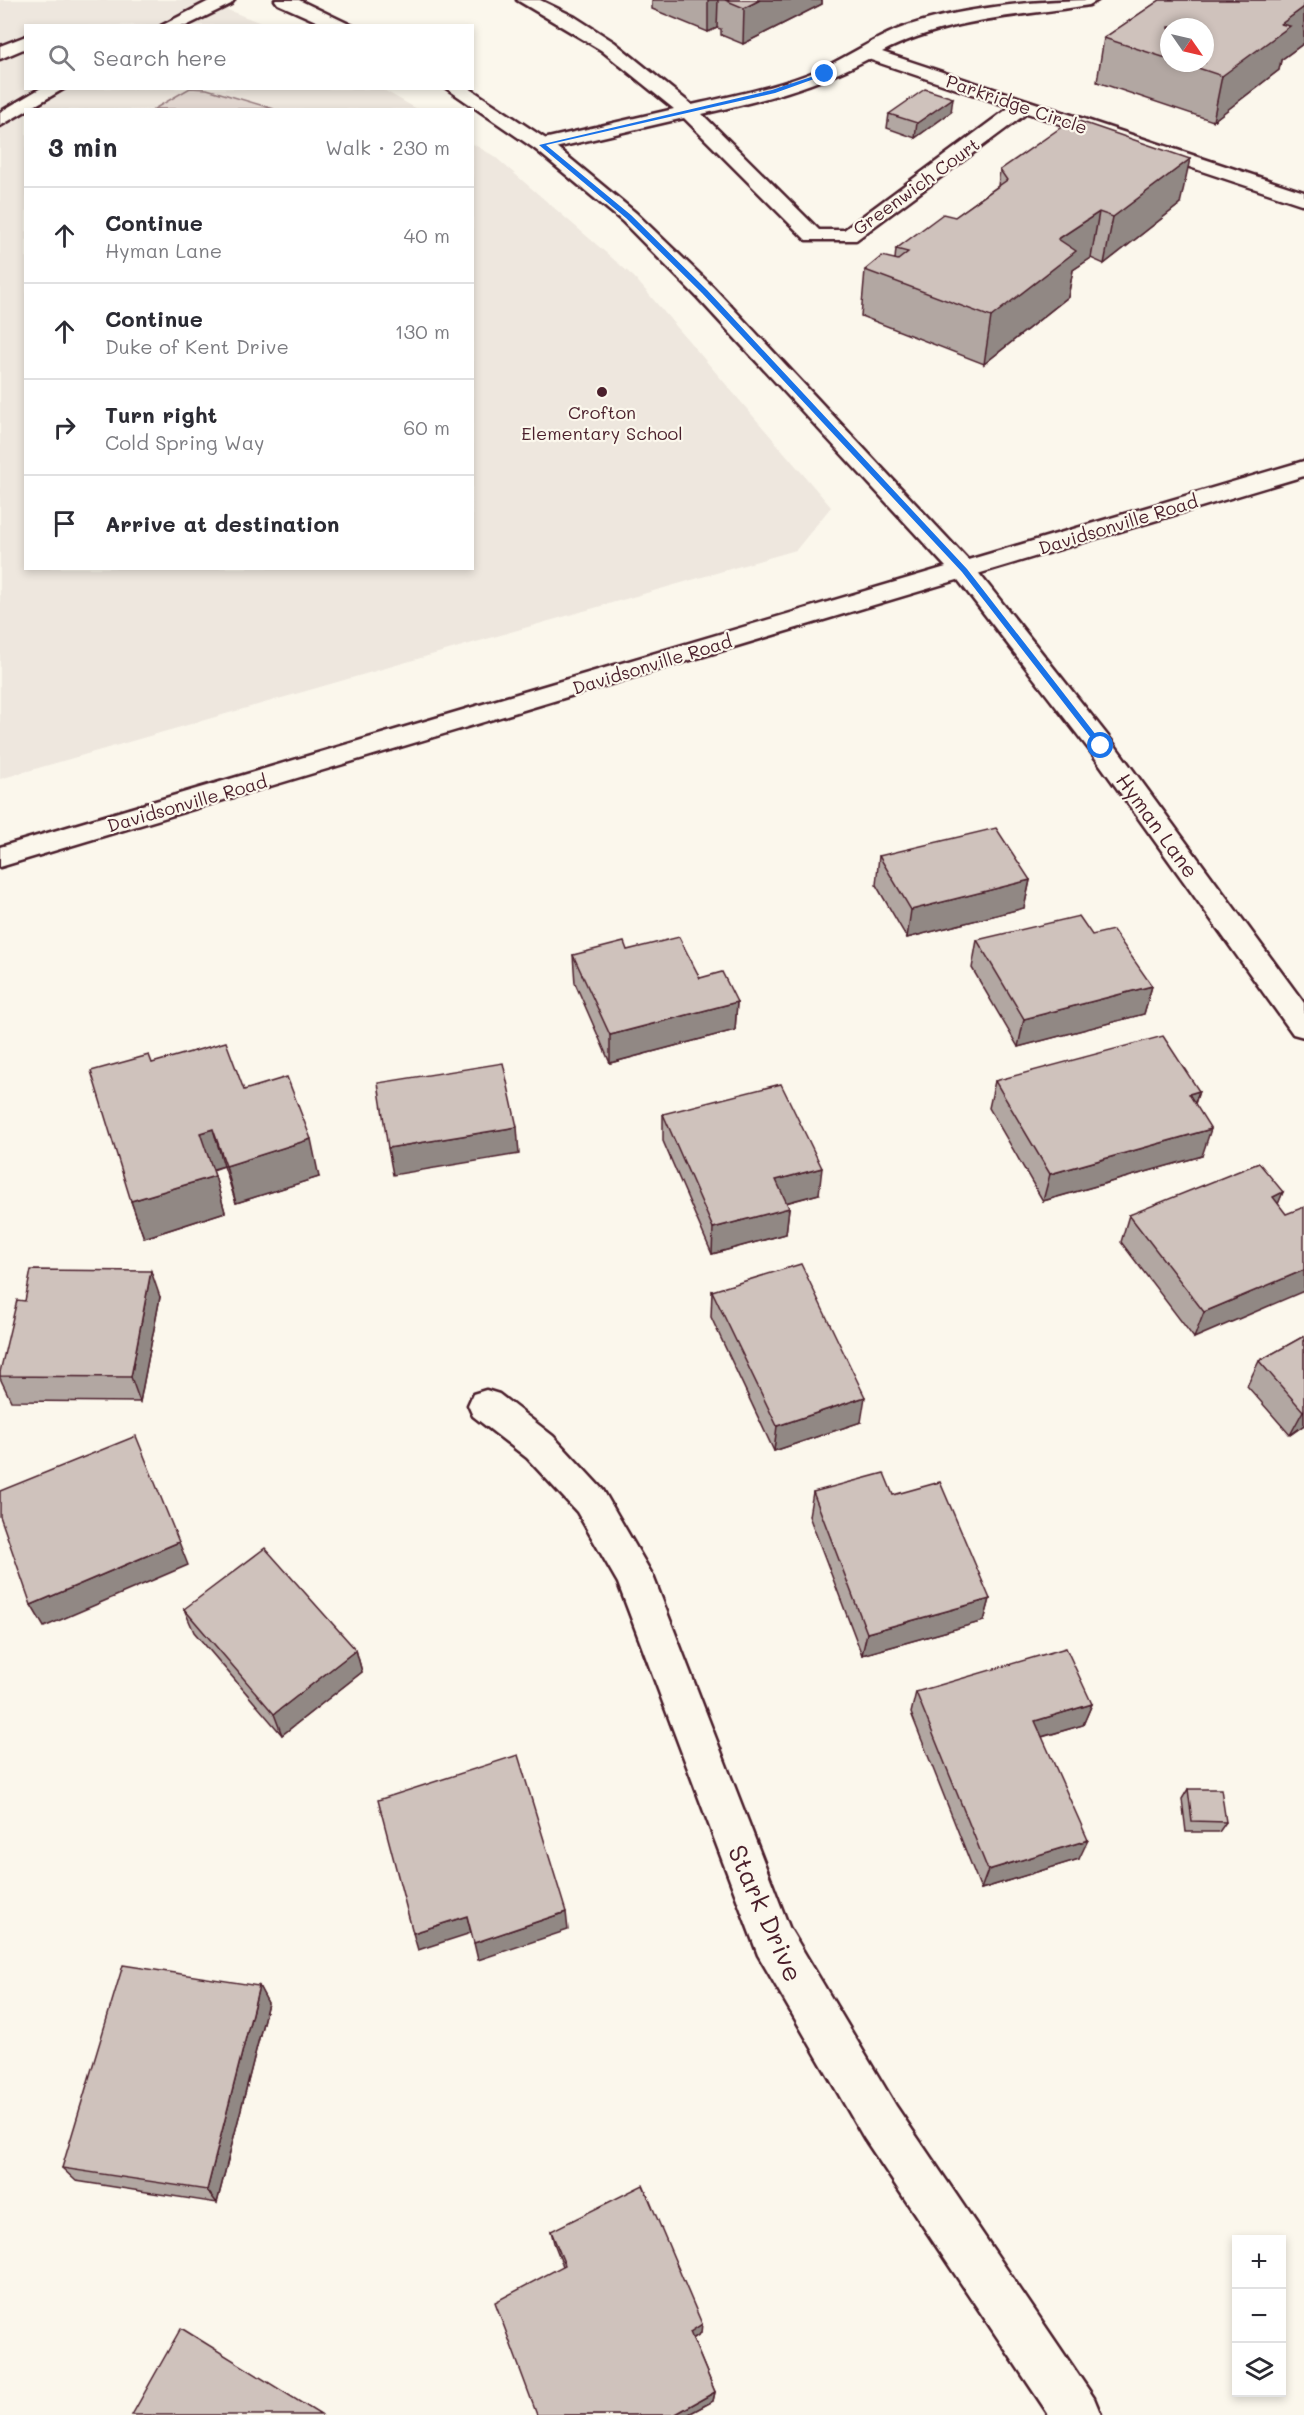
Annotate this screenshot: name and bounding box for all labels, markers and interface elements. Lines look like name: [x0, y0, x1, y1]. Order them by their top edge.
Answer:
north arrow: [1160, 18, 1214, 72]
search box: [24, 24, 474, 90]
icon: search: [45, 41, 78, 74]
text: Search here: [93, 43, 227, 72]
route end: [811, 60, 837, 86]
street label: Parkridge Circle: [943, 69, 1091, 139]
text: 3 min: [48, 130, 117, 164]
street label: Greenwich Court: [848, 132, 984, 240]
text: Walk · 230 m: [325, 134, 450, 160]
text: Continue: [105, 208, 203, 237]
icon: ahead: [48, 219, 81, 252]
text: 40 m: [404, 222, 450, 248]
text: Hyman Lane: [105, 237, 222, 263]
text: Continue: [105, 304, 203, 333]
icon: ahead: [48, 315, 81, 348]
text: 130 m: [395, 318, 450, 344]
text: Duke of Kent Drive: [105, 333, 289, 359]
marker: Crofton Elementary School: [595, 385, 609, 399]
text: Turn right: [105, 400, 217, 429]
place label: Crofton Elementary School: [521, 400, 683, 445]
icon: right: [48, 411, 81, 444]
text: 60 m: [403, 414, 450, 440]
text: Cold Spring Way: [105, 429, 265, 455]
street label: Davidsonville Road: [1035, 488, 1201, 560]
icon: arrive: [48, 507, 81, 540]
text: Arrive at destination: [105, 509, 340, 538]
street label: Davidsonville Road: [569, 628, 735, 700]
route start: [1087, 732, 1113, 758]
street label: Hyman Lane: [1111, 767, 1205, 883]
street label: Davidsonville Road: [104, 769, 270, 837]
street label: Stark Drive: [721, 1839, 811, 1987]
map controls: [1232, 2235, 1286, 2397]
button: +: [1232, 2235, 1286, 2289]
button: −: [1232, 2289, 1286, 2343]
button: layers: [1232, 2343, 1286, 2397]

